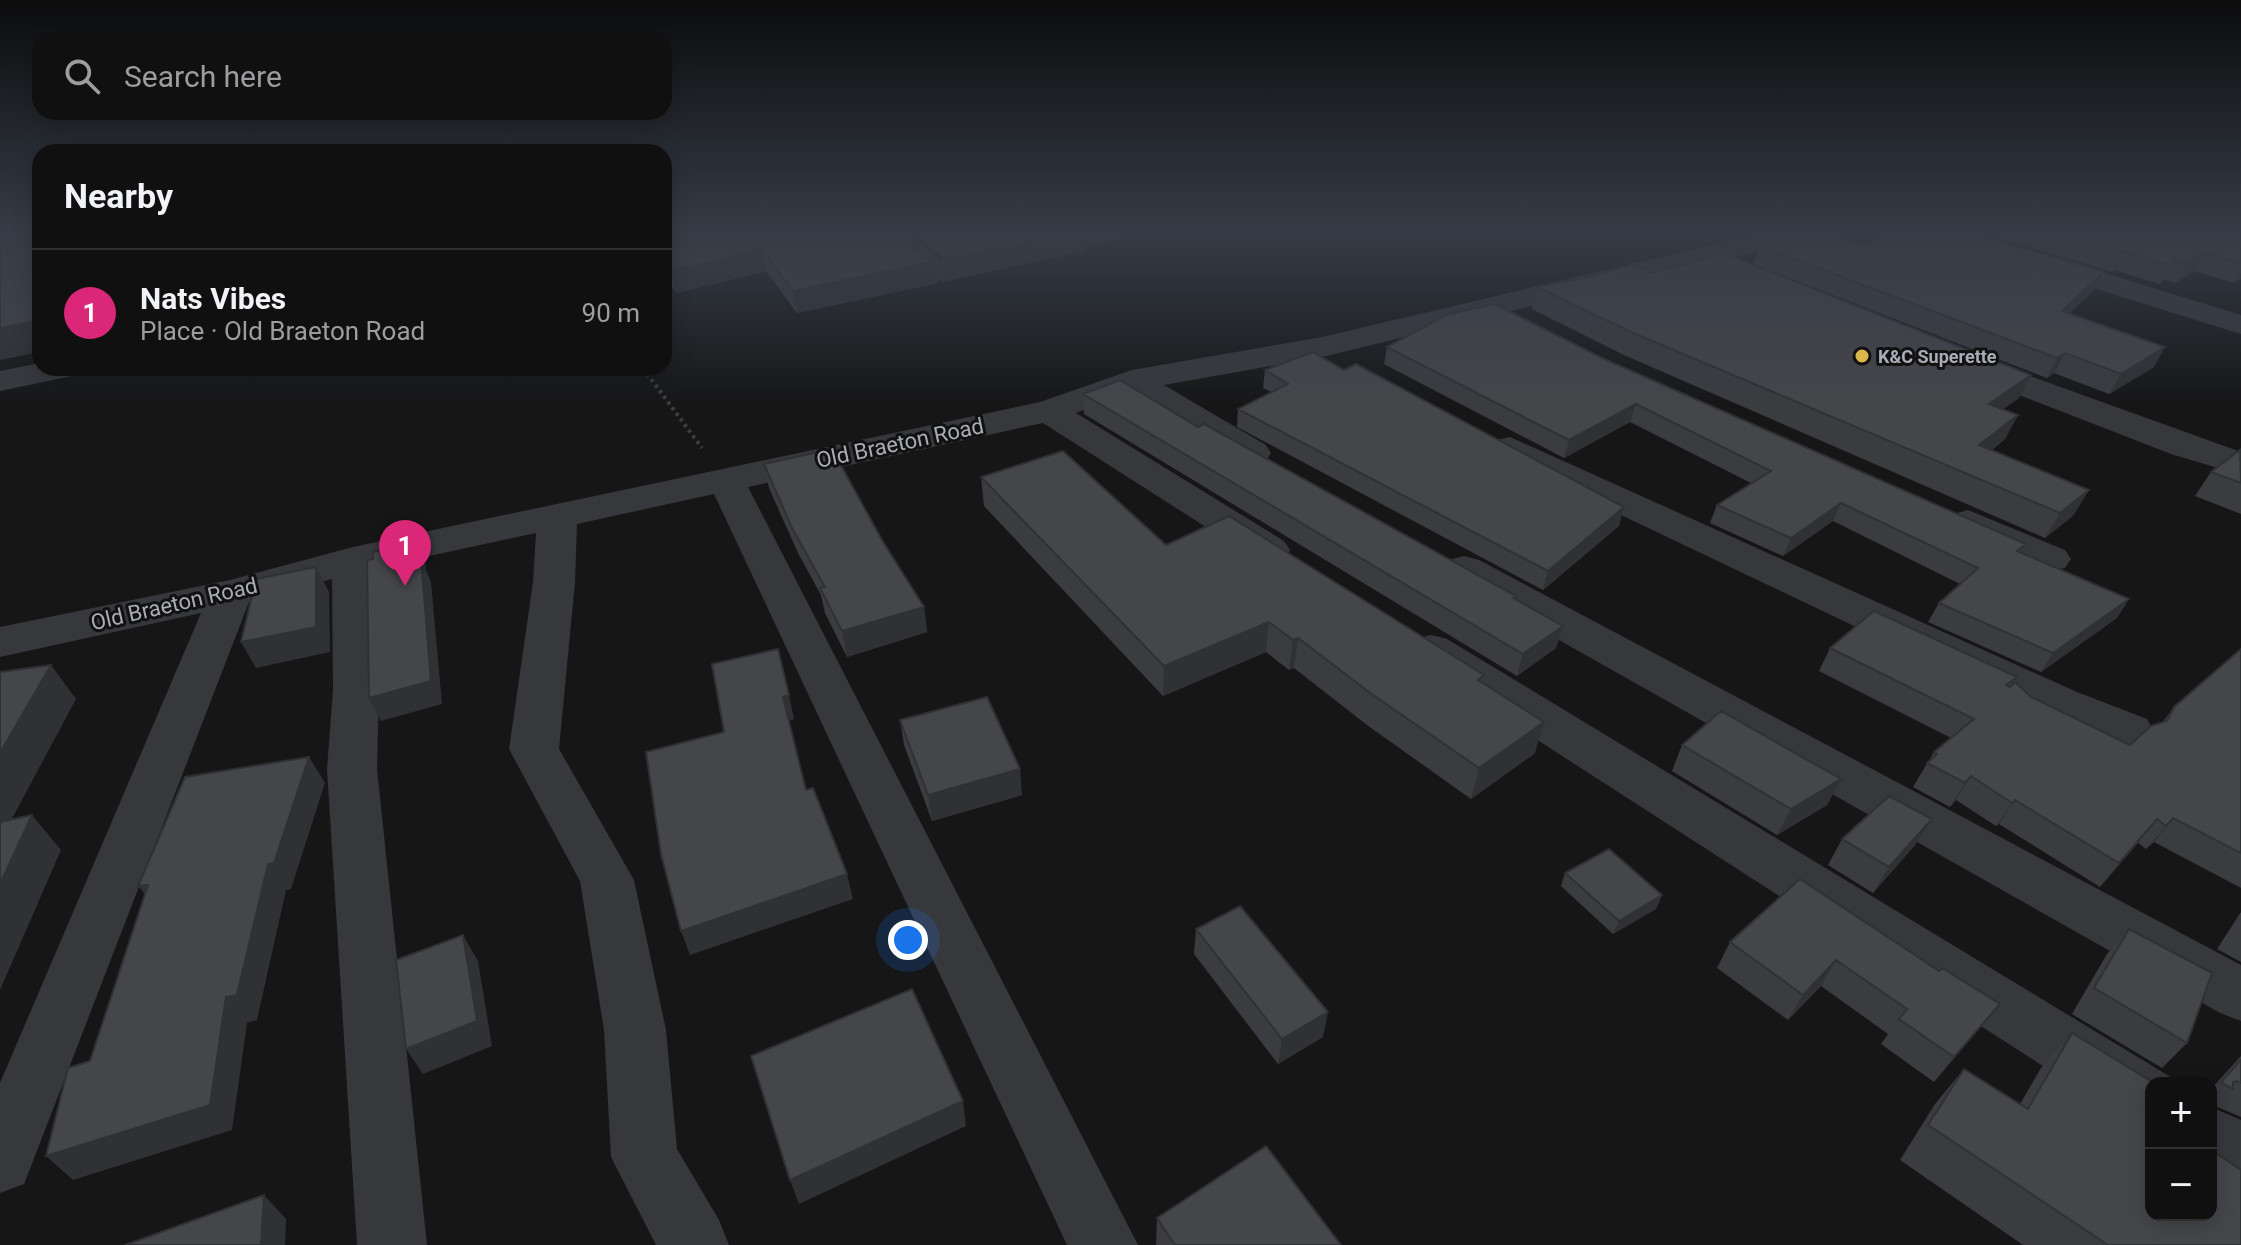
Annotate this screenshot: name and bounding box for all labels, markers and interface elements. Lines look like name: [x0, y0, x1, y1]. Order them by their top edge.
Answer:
search box: [32, 32, 672, 120]
icon: search: [60, 54, 104, 98]
text: Search here: [124, 59, 282, 94]
text: Nearby: [64, 176, 173, 216]
text: Nats Vibes: [140, 281, 286, 316]
text: 1: [83, 298, 97, 328]
text: 90 m: [582, 298, 640, 328]
text: Place · Old Braeton Road: [140, 316, 425, 346]
place label: K&C Superette: [1878, 346, 1997, 367]
marker: K&C Superette: [1853, 347, 1871, 365]
street label: Old Braeton Road: [814, 413, 986, 473]
pin: 1: [379, 520, 431, 586]
street label: Old Braeton Road: [88, 573, 260, 635]
your location: [888, 920, 928, 960]
map controls: [2145, 1077, 2217, 1221]
button: +: [2145, 1077, 2217, 1149]
button: −: [2145, 1149, 2217, 1221]

